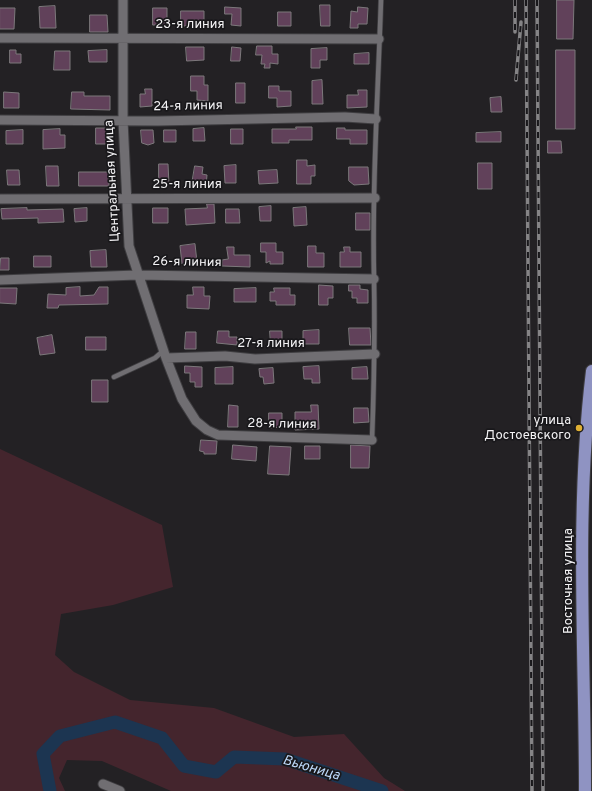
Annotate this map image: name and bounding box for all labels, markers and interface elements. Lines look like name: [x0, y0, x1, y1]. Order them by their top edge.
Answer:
street label: 23-я линия: [155, 17, 225, 33]
street label: 24-я линия: [153, 99, 223, 115]
street label: Центральная улица: [102, 120, 124, 242]
street label: 25-я линия: [152, 177, 222, 193]
street label: 26-я линия: [152, 255, 222, 271]
street label: 27-я линия: [237, 336, 305, 352]
place label: улица Достоевского: [484, 413, 571, 444]
street label: 28-я линия: [247, 417, 317, 433]
marker: улица Достоевского: [574, 423, 584, 433]
street label: Восточная улица: [561, 528, 577, 634]
water label: Вьюница: [280, 753, 342, 785]

